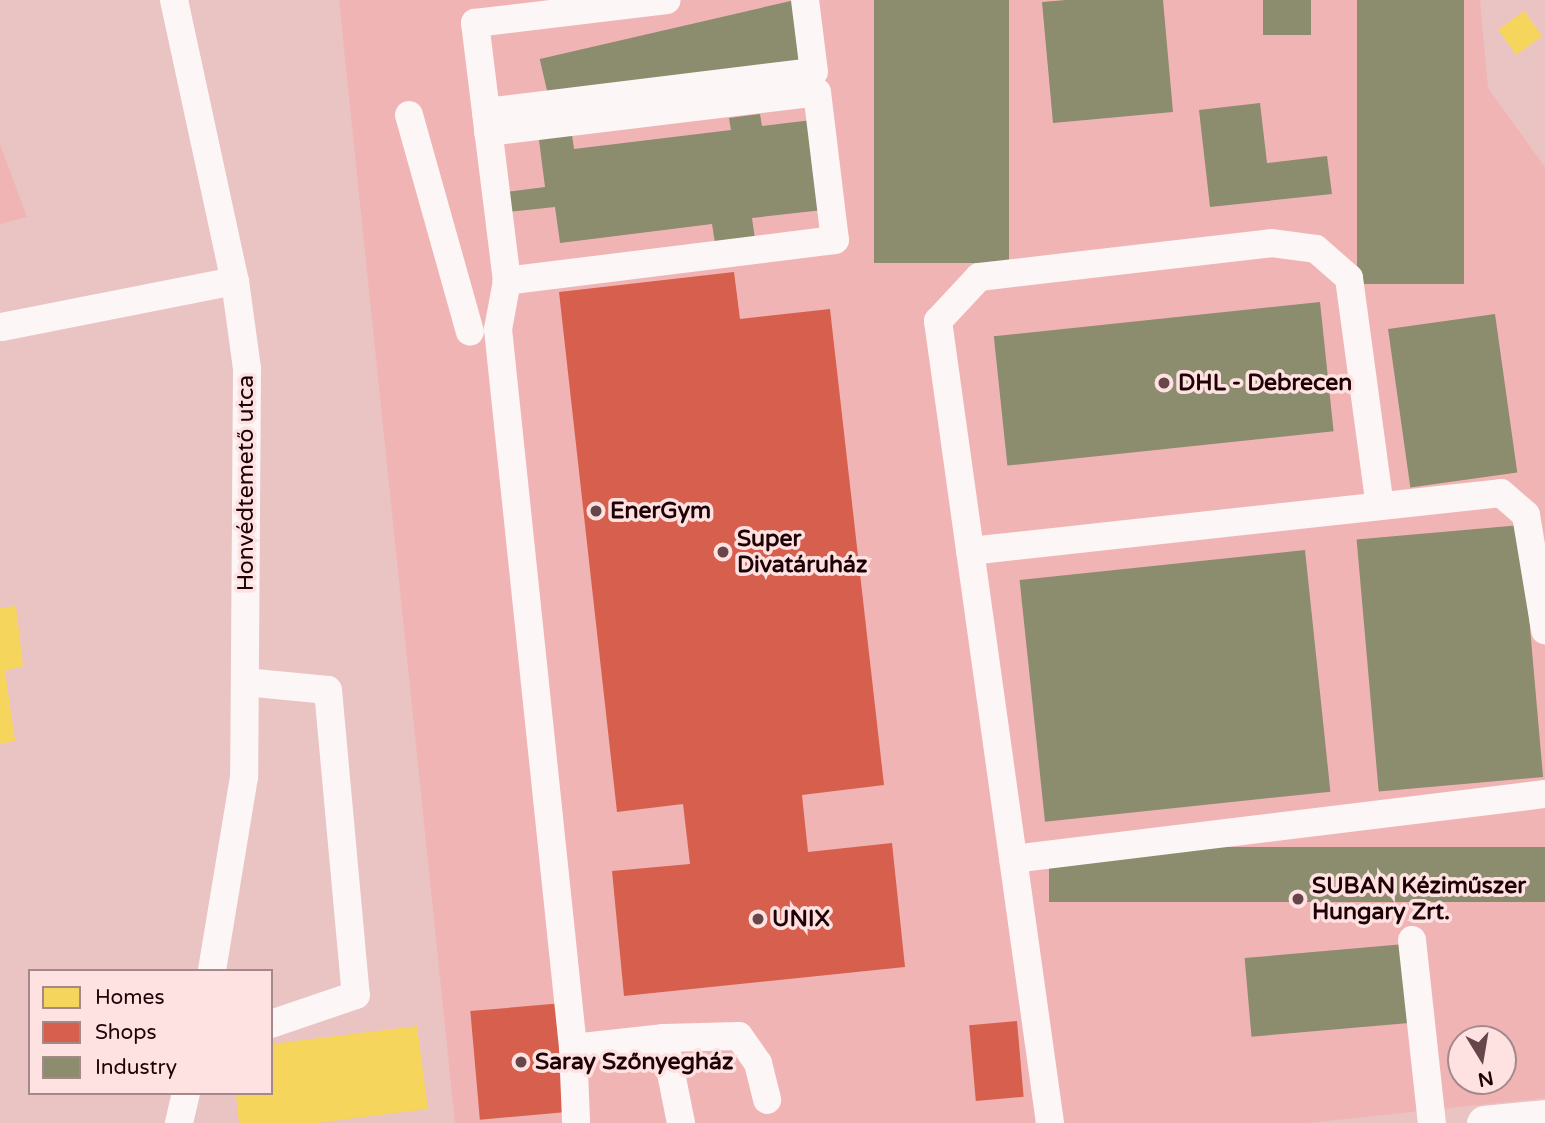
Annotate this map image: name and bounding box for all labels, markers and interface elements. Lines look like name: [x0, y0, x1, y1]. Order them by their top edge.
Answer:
place label: DHL - Debrecen: [1178, 369, 1352, 397]
street label: Honvédtemető utca: [232, 375, 260, 591]
marker: DHL - Debrecen: [1156, 375, 1172, 391]
place label: EnerGym: [610, 497, 711, 525]
marker: EnerGym: [588, 503, 604, 519]
place label: Super Divatáruház: [737, 525, 867, 579]
marker: Super Divatáruház: [715, 544, 731, 560]
place label: SUBAN Kéziműszer Hungary Zrt.: [1312, 872, 1526, 926]
marker: SUBAN Kéziműszer Hungary Zrt.: [1290, 891, 1306, 907]
place label: UNIX: [772, 905, 830, 933]
marker: UNIX: [750, 911, 766, 927]
legend: [28, 969, 273, 1095]
text: Homes: [95, 985, 165, 1010]
text: Shops: [95, 1020, 157, 1045]
north arrow: [1447, 1025, 1517, 1095]
place label: Saray Szőnyegház: [535, 1048, 733, 1076]
marker: Saray Szőnyegház: [513, 1054, 529, 1070]
text: Industry: [95, 1055, 177, 1080]
text: N: [1476, 1066, 1495, 1091]

